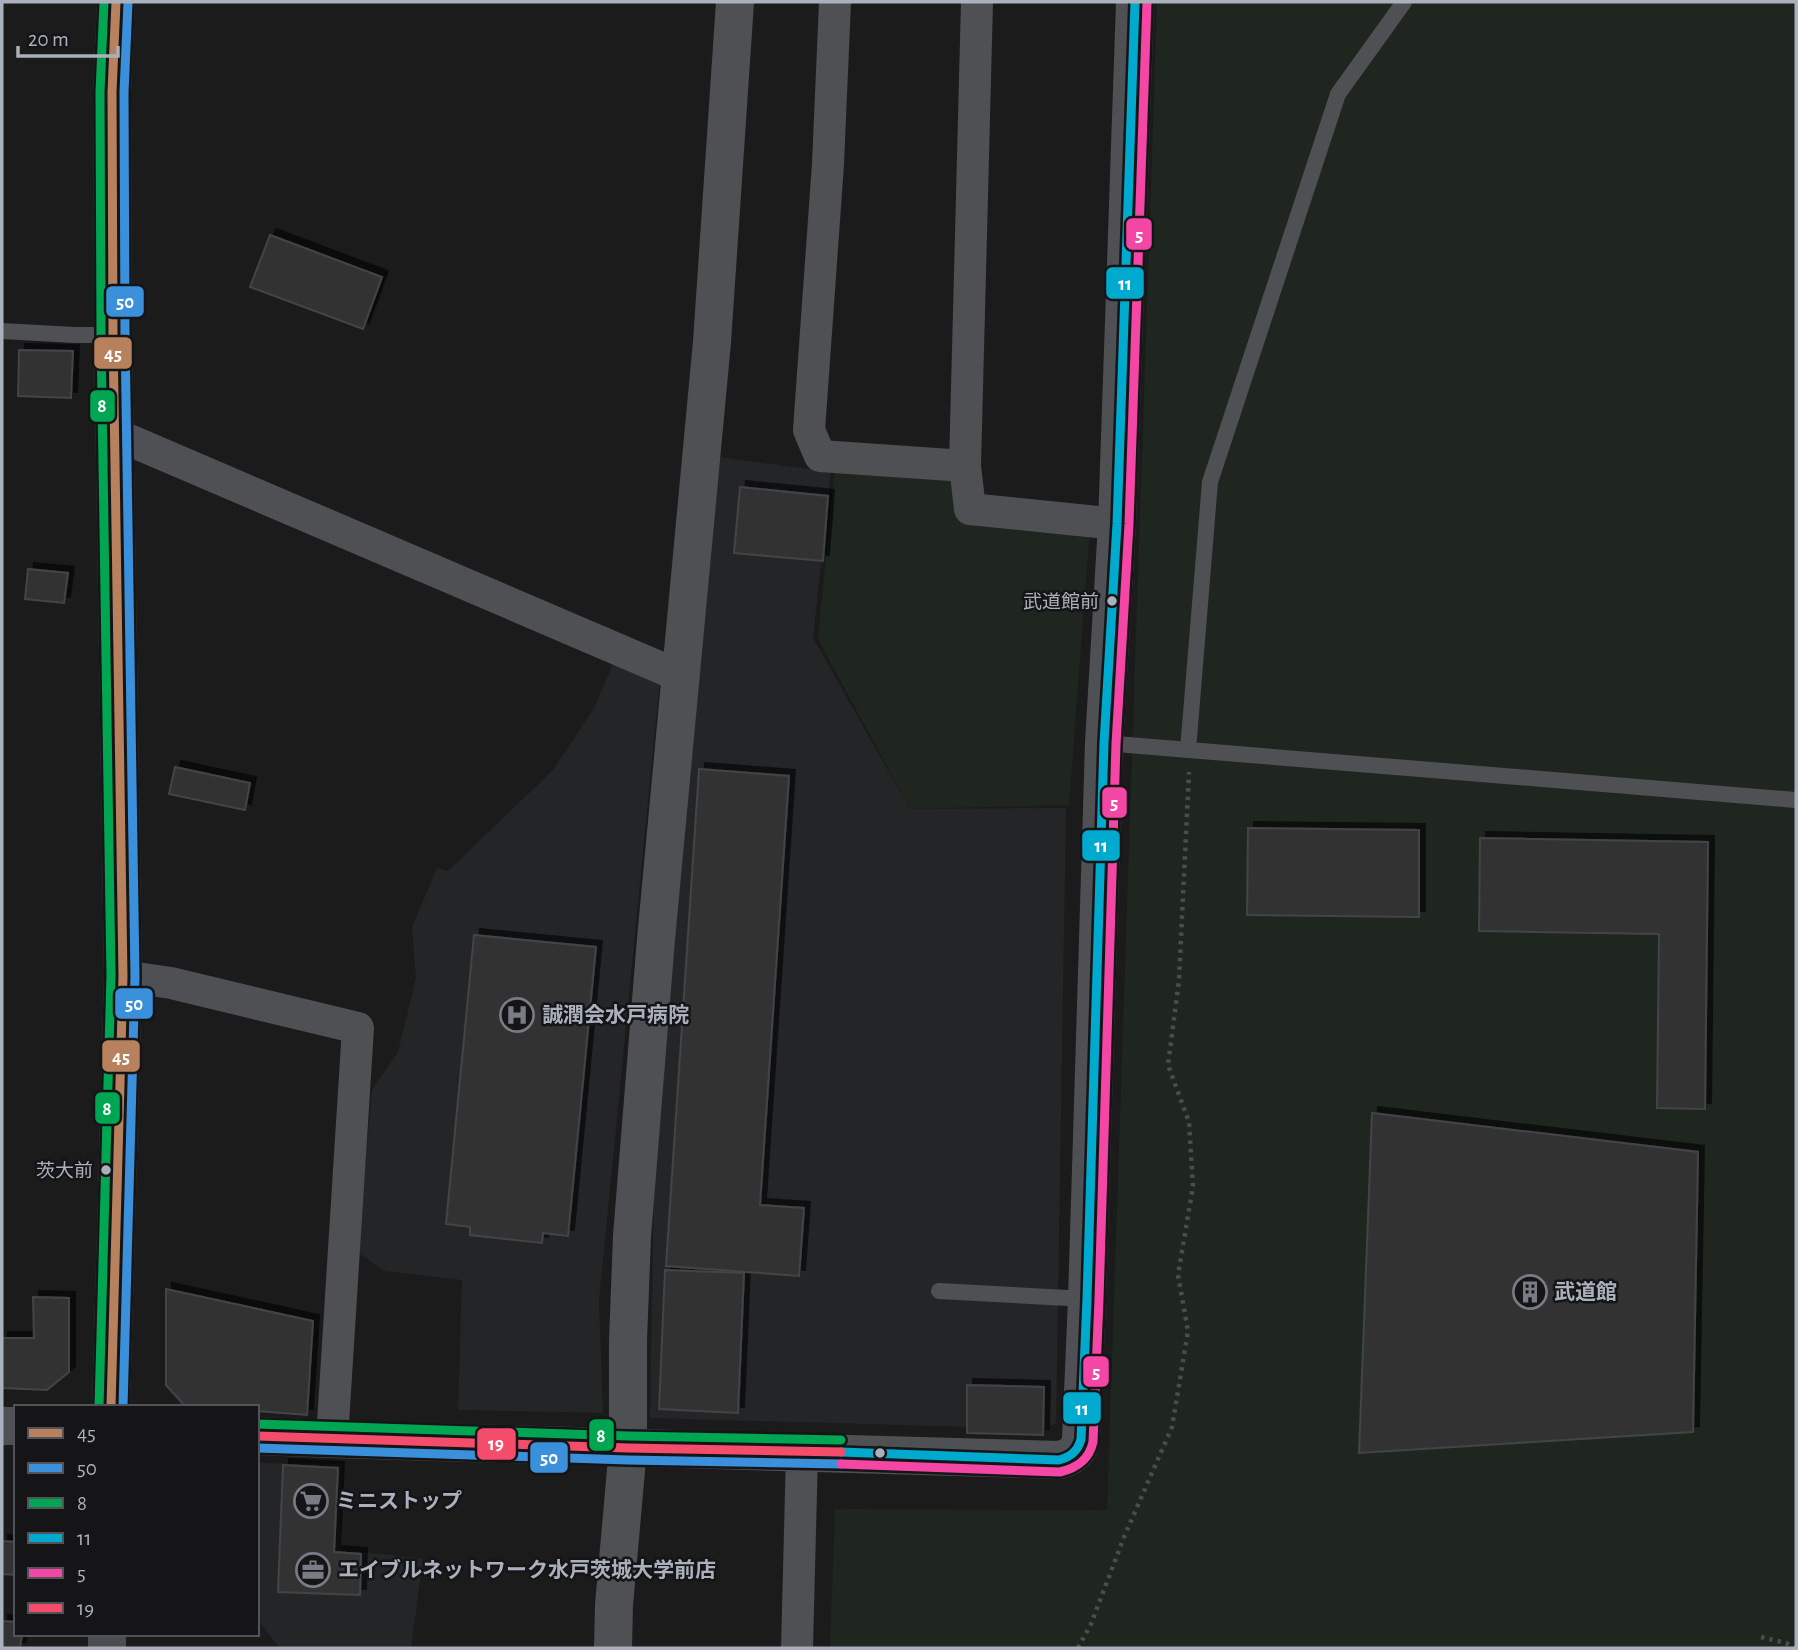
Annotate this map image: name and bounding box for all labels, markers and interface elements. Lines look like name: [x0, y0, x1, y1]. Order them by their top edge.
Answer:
scale bar: [18, 14, 117, 58]
text: 20 m: [28, 29, 69, 50]
line badge: 5: [1125, 217, 1153, 251]
text: 5: [1135, 226, 1143, 245]
line badge: 11: [1105, 266, 1145, 300]
text: 11: [1118, 275, 1132, 294]
line badge: 50: [105, 285, 145, 318]
text: 50: [116, 293, 134, 312]
line badge: 45: [93, 336, 133, 370]
text: 45: [104, 345, 122, 364]
line badge: 8: [89, 389, 116, 423]
text: 8: [97, 397, 107, 416]
place label: 武道館前: [1023, 591, 1099, 612]
marker: 武道館前: [1105, 594, 1119, 608]
line badge: 5: [1101, 786, 1128, 819]
text: 5: [1110, 794, 1118, 813]
line badge: 11: [1081, 829, 1121, 862]
text: 11: [1094, 837, 1108, 856]
line badge: 50: [114, 987, 154, 1020]
text: 50: [125, 995, 143, 1014]
hospital icon: 誠潤会水戸病院: [498, 996, 536, 1034]
place label: 誠潤会水戸病院: [542, 1004, 689, 1026]
line badge: 45: [101, 1039, 141, 1073]
text: 45: [112, 1048, 130, 1067]
line badge: 8: [94, 1091, 121, 1125]
text: 8: [102, 1100, 112, 1119]
place label: 茨大前: [36, 1160, 93, 1181]
marker: 茨大前: [99, 1163, 113, 1177]
building icon: 武道館: [1511, 1273, 1549, 1311]
place label: 武道館: [1554, 1280, 1617, 1303]
line badge: 5: [1082, 1355, 1110, 1388]
text: 5: [1092, 1363, 1100, 1382]
line badge: 11: [1062, 1391, 1102, 1425]
text: 11: [1075, 1400, 1089, 1419]
legend: [14, 1405, 259, 1636]
line badge: 8: [588, 1418, 615, 1452]
text: 45: [77, 1423, 96, 1444]
line badge: 19: [476, 1427, 517, 1461]
text: 8: [596, 1427, 606, 1446]
text: 19: [488, 1435, 504, 1454]
line badge: 50: [529, 1441, 569, 1474]
unlabelled marker: [873, 1446, 887, 1460]
text: 50: [540, 1449, 558, 1468]
text: 50: [77, 1458, 97, 1479]
supermarket icon: ミニストップ: [292, 1482, 330, 1520]
place label: ミニストップ: [336, 1490, 462, 1512]
text: 8: [77, 1493, 87, 1514]
text: 11: [77, 1528, 91, 1549]
office icon: エイブルネットワーク水戸茨城大学前店: [294, 1551, 332, 1589]
place label: エイブルネットワーク水戸茨城大学前店: [338, 1558, 716, 1581]
text: 5: [77, 1563, 86, 1584]
text: 19: [77, 1598, 94, 1619]

